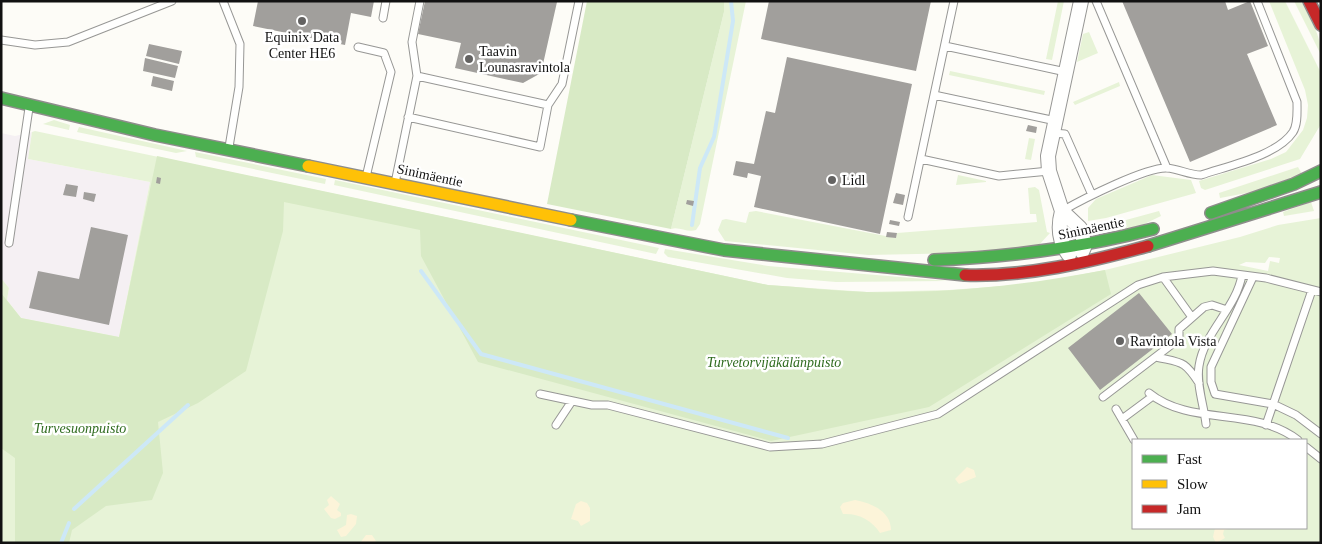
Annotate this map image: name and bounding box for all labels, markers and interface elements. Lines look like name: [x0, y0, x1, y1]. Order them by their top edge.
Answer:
marker: Equinix Data Center HE6: [296, 15, 308, 27]
place label: Equinix Data Center HE6: [265, 30, 340, 61]
place label: Taavin Lounasravintola: [479, 44, 571, 75]
marker: Taavin Lounasravintola: [463, 53, 475, 65]
street label: Sinimäentie: [396, 161, 464, 190]
place label: Lidl: [842, 173, 865, 188]
marker: Lidl: [826, 174, 838, 186]
street label: Sinimäentie: [1057, 214, 1125, 243]
place label: Ravintola Vista: [1130, 334, 1217, 349]
marker: Ravintola Vista: [1114, 335, 1126, 347]
park label: Turvetorvijäkälänpuisto: [707, 355, 841, 370]
park label: Turvesuonpuisto: [34, 421, 126, 436]
legend: [1132, 439, 1307, 529]
text: Fast: [1177, 451, 1203, 467]
text: Slow: [1177, 476, 1208, 492]
text: Jam: [1177, 501, 1201, 517]

